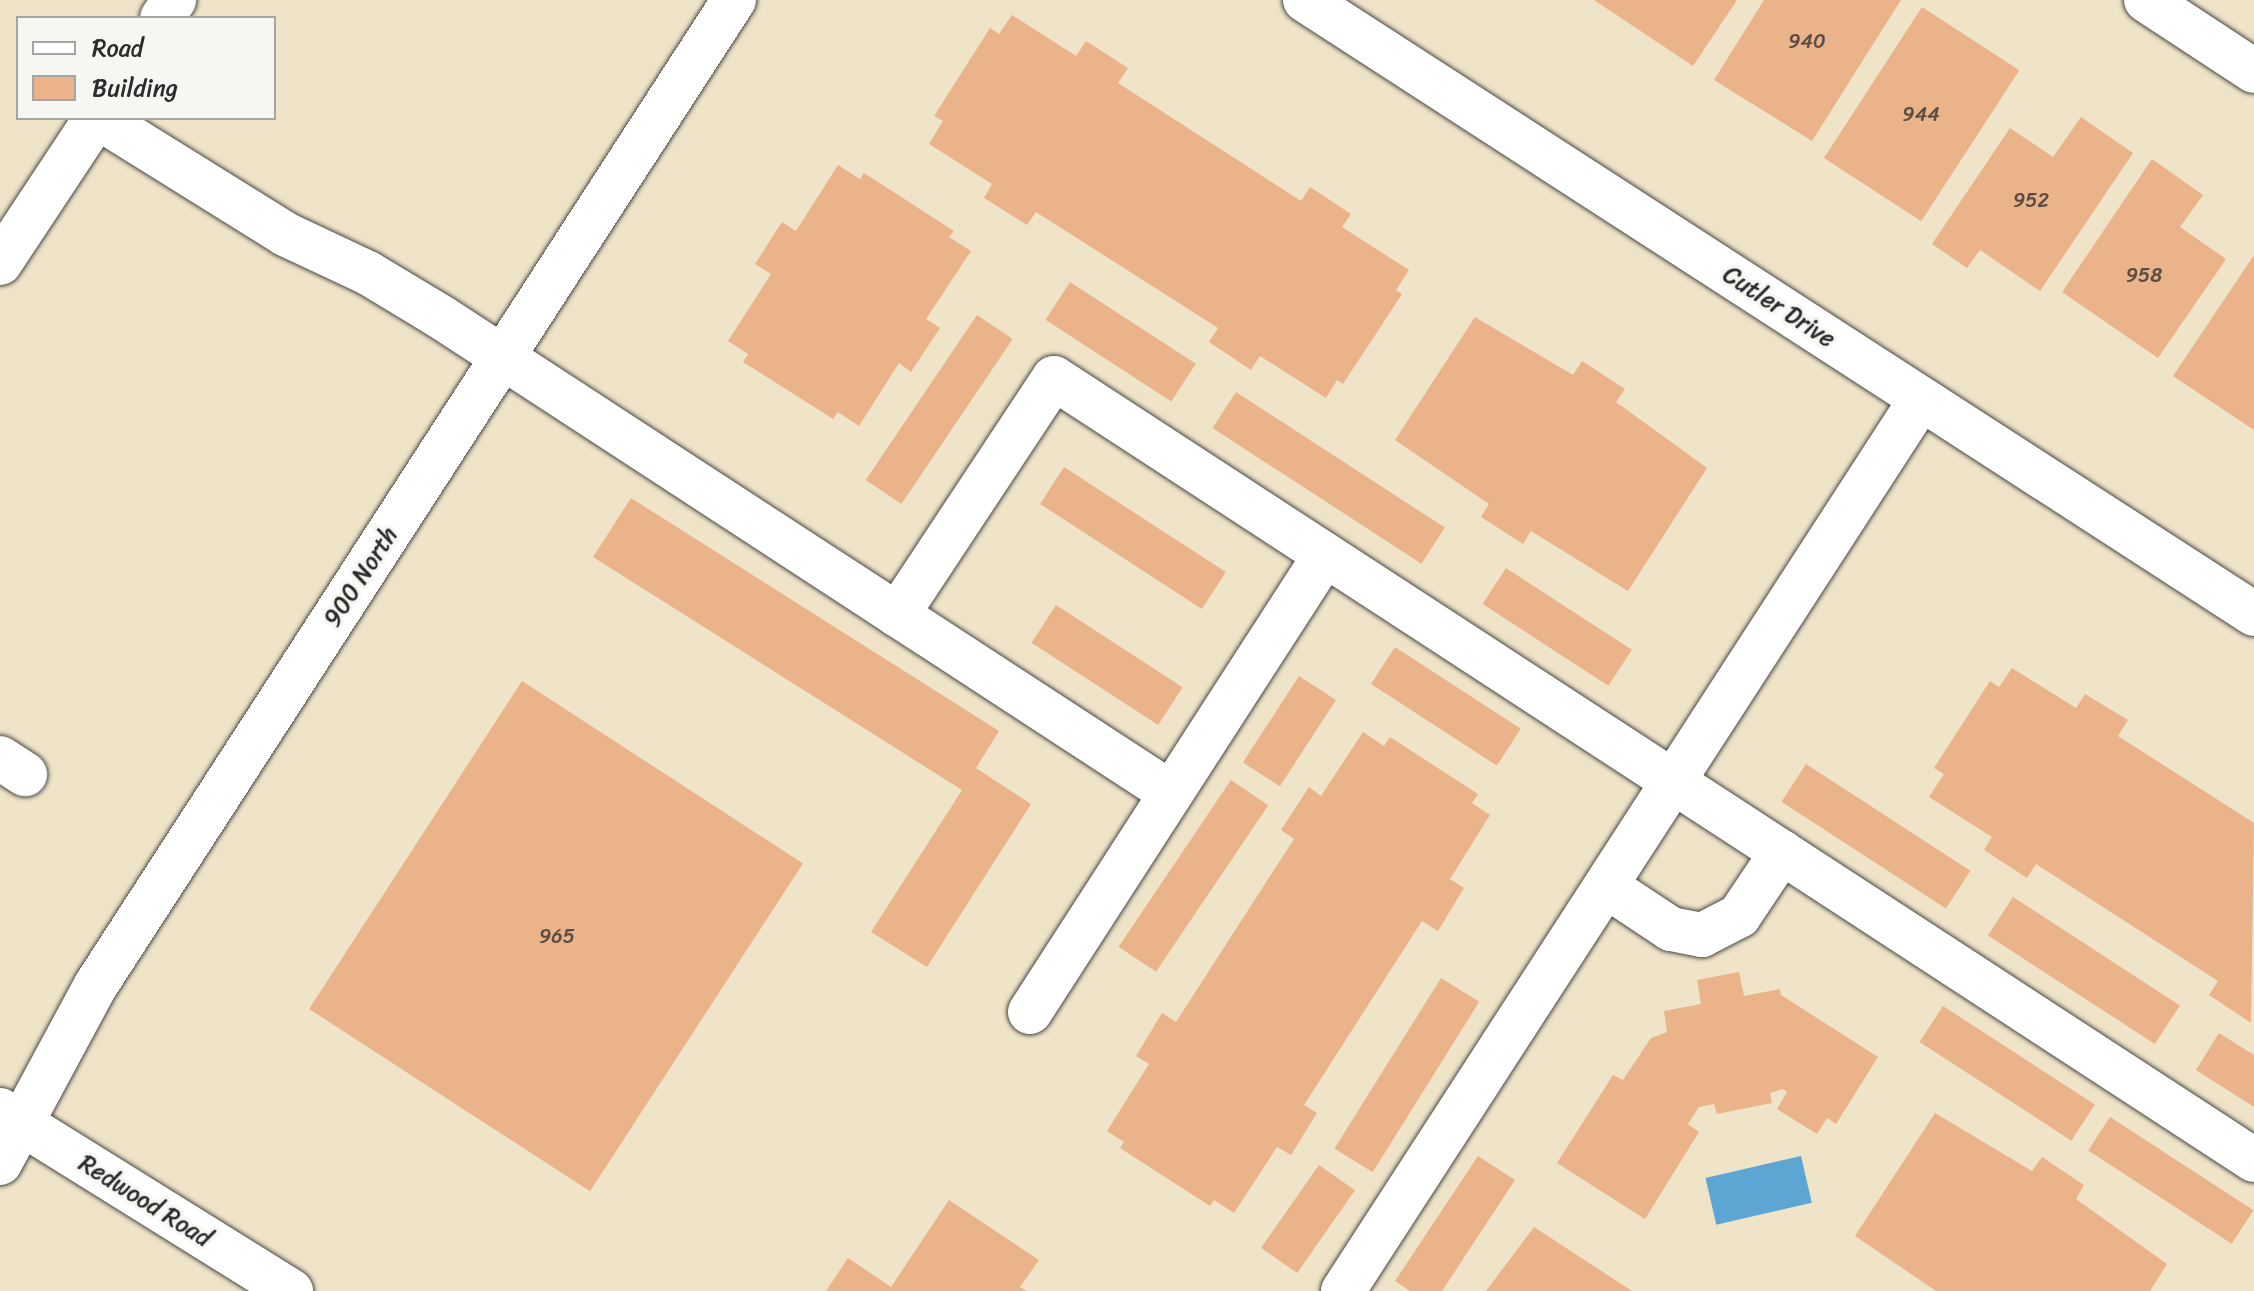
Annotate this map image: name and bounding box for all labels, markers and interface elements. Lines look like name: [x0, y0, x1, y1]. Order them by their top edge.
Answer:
legend: [16, 16, 276, 120]
text: Road: [92, 27, 143, 69]
house number: 940: [1788, 29, 1826, 53]
text: Building: [92, 67, 178, 109]
house number: 944: [1902, 102, 1940, 126]
house number: 952: [2013, 188, 2049, 212]
street label: Cutler Drive: [1718, 260, 1840, 354]
house number: 958: [2126, 263, 2162, 287]
street label: 900 North: [318, 522, 404, 632]
house number: 965: [539, 924, 575, 948]
street label: Redwood Road: [74, 1149, 216, 1253]

